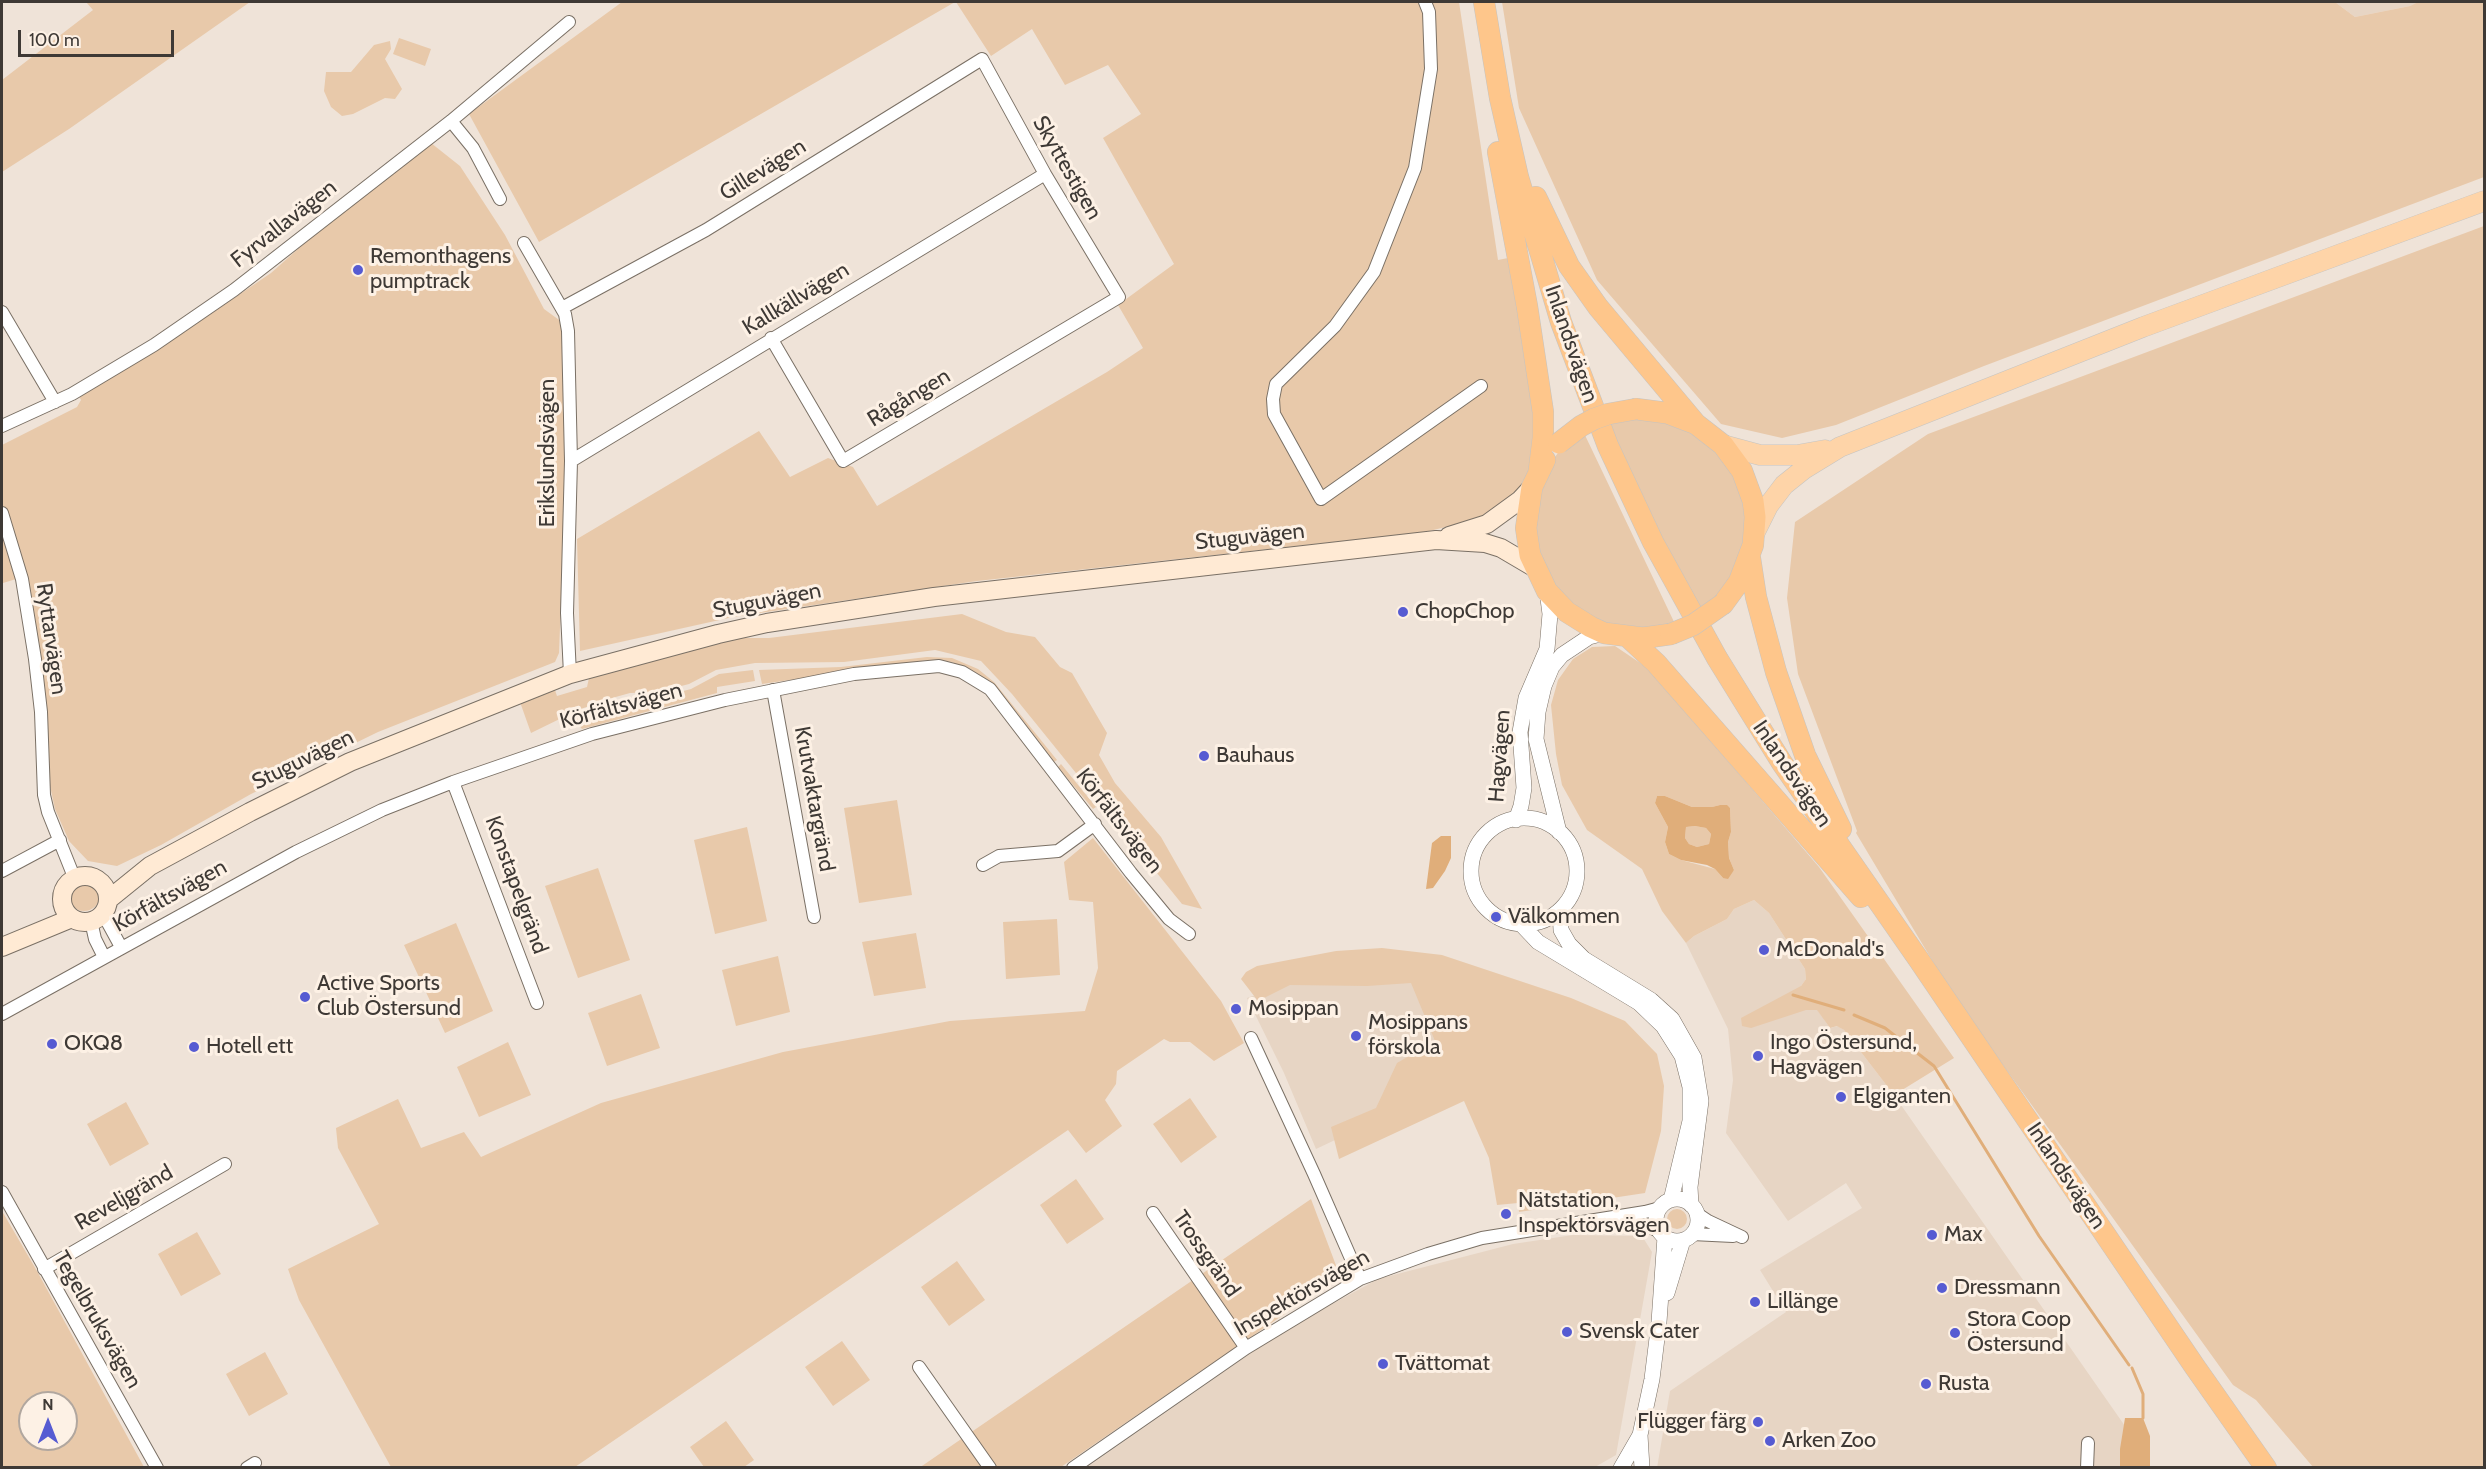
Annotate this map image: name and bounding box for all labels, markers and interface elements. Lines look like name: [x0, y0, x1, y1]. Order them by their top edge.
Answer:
scale bar: [21, 18, 177, 56]
text: 100 m: [29, 29, 80, 51]
street label: Skyttestigen: [1027, 111, 1107, 225]
street label: Gillevägen: [715, 133, 811, 207]
street label: Fyrvallavägen: [226, 175, 342, 273]
place label: Remonthagens pumptrack: [370, 244, 511, 296]
street label: Kallkällvägen: [738, 257, 854, 341]
marker: Remonthagens pumptrack: [351, 263, 365, 277]
street label: Inlandsvägen: [1539, 282, 1603, 406]
street label: Rågången: [863, 363, 955, 433]
street label: Erikslundsvägen: [535, 379, 561, 527]
street label: Stuguvägen: [1194, 518, 1306, 556]
street label: Stuguvägen: [711, 578, 823, 624]
street label: Ryttarvägen: [30, 582, 72, 696]
place label: ChopChop: [1415, 599, 1514, 625]
marker: ChopChop: [1396, 605, 1410, 619]
street label: Körfältsvägen: [557, 677, 685, 735]
street label: Hagvägen: [1484, 709, 1516, 803]
street label: Inlandsvägen: [1747, 716, 1837, 832]
street label: Stuguvägen: [248, 724, 358, 796]
street label: Krutvaktargränd: [788, 724, 840, 874]
place label: Bauhaus: [1216, 743, 1294, 769]
marker: Bauhaus: [1197, 749, 1211, 763]
street label: Körfältsvägen: [1070, 763, 1168, 879]
street label: Konstapelgränd: [479, 812, 553, 958]
street label: Körfältsvägen: [109, 854, 231, 938]
place label: Välkommen: [1508, 904, 1620, 930]
marker: Välkommen: [1489, 910, 1503, 924]
place label: McDonald's: [1776, 937, 1884, 963]
marker: McDonald's: [1757, 943, 1771, 957]
place label: Active Sports Club Östersund: [317, 971, 461, 1022]
marker: Active Sports Club Östersund: [298, 990, 312, 1004]
place label: Mosippan: [1248, 996, 1339, 1022]
marker: Mosippan: [1229, 1002, 1243, 1016]
place label: Mosippans förskola: [1368, 1010, 1468, 1062]
marker: Mosippans förskola: [1349, 1029, 1363, 1043]
place label: Ingo Östersund, Hagvägen: [1770, 1030, 1917, 1082]
place label: OKQ8: [64, 1031, 123, 1057]
place label: Hotell ett: [206, 1034, 293, 1060]
marker: OKQ8: [45, 1037, 59, 1051]
marker: Hotell ett: [187, 1040, 201, 1054]
marker: Ingo Östersund, Hagvägen: [1751, 1049, 1765, 1063]
place label: Elgiganten: [1853, 1084, 1951, 1110]
marker: Elgiganten: [1834, 1090, 1848, 1104]
street label: Inlandsvägen: [2021, 1118, 2111, 1234]
street label: Reveljgränd: [70, 1159, 178, 1237]
place label: Nätstation, Inspektörsvägen: [1518, 1188, 1669, 1240]
street label: Trossgränd: [1167, 1206, 1245, 1302]
marker: Nätstation, Inspektörsvägen: [1499, 1207, 1513, 1221]
place label: Max: [1944, 1222, 1983, 1248]
marker: Max: [1925, 1228, 1939, 1242]
street label: Inspektörsvägen: [1230, 1244, 1374, 1342]
street label: Tegelbruksvägen: [47, 1247, 147, 1393]
place label: Dressmann: [1954, 1275, 2060, 1301]
marker: Dressmann: [1935, 1281, 1949, 1295]
place label: Lillänge: [1767, 1289, 1838, 1315]
marker: Lillänge: [1748, 1295, 1762, 1309]
place label: Stora Coop Östersund: [1967, 1307, 2071, 1358]
place label: Svensk Cater: [1579, 1319, 1699, 1345]
marker: Svensk Cater: [1560, 1325, 1574, 1339]
marker: Stora Coop Östersund: [1948, 1326, 1962, 1340]
place label: Tvättomat: [1395, 1351, 1490, 1377]
marker: Tvättomat: [1376, 1357, 1390, 1371]
place label: Rusta: [1938, 1371, 1990, 1397]
marker: Rusta: [1919, 1377, 1933, 1391]
north arrow: [18, 1391, 78, 1451]
text: N: [42, 1395, 54, 1414]
place label: Flügger färg: [1637, 1409, 1746, 1435]
marker: Flügger färg: [1751, 1415, 1765, 1429]
place label: Arken Zoo: [1782, 1428, 1876, 1454]
marker: Arken Zoo: [1763, 1434, 1777, 1448]

